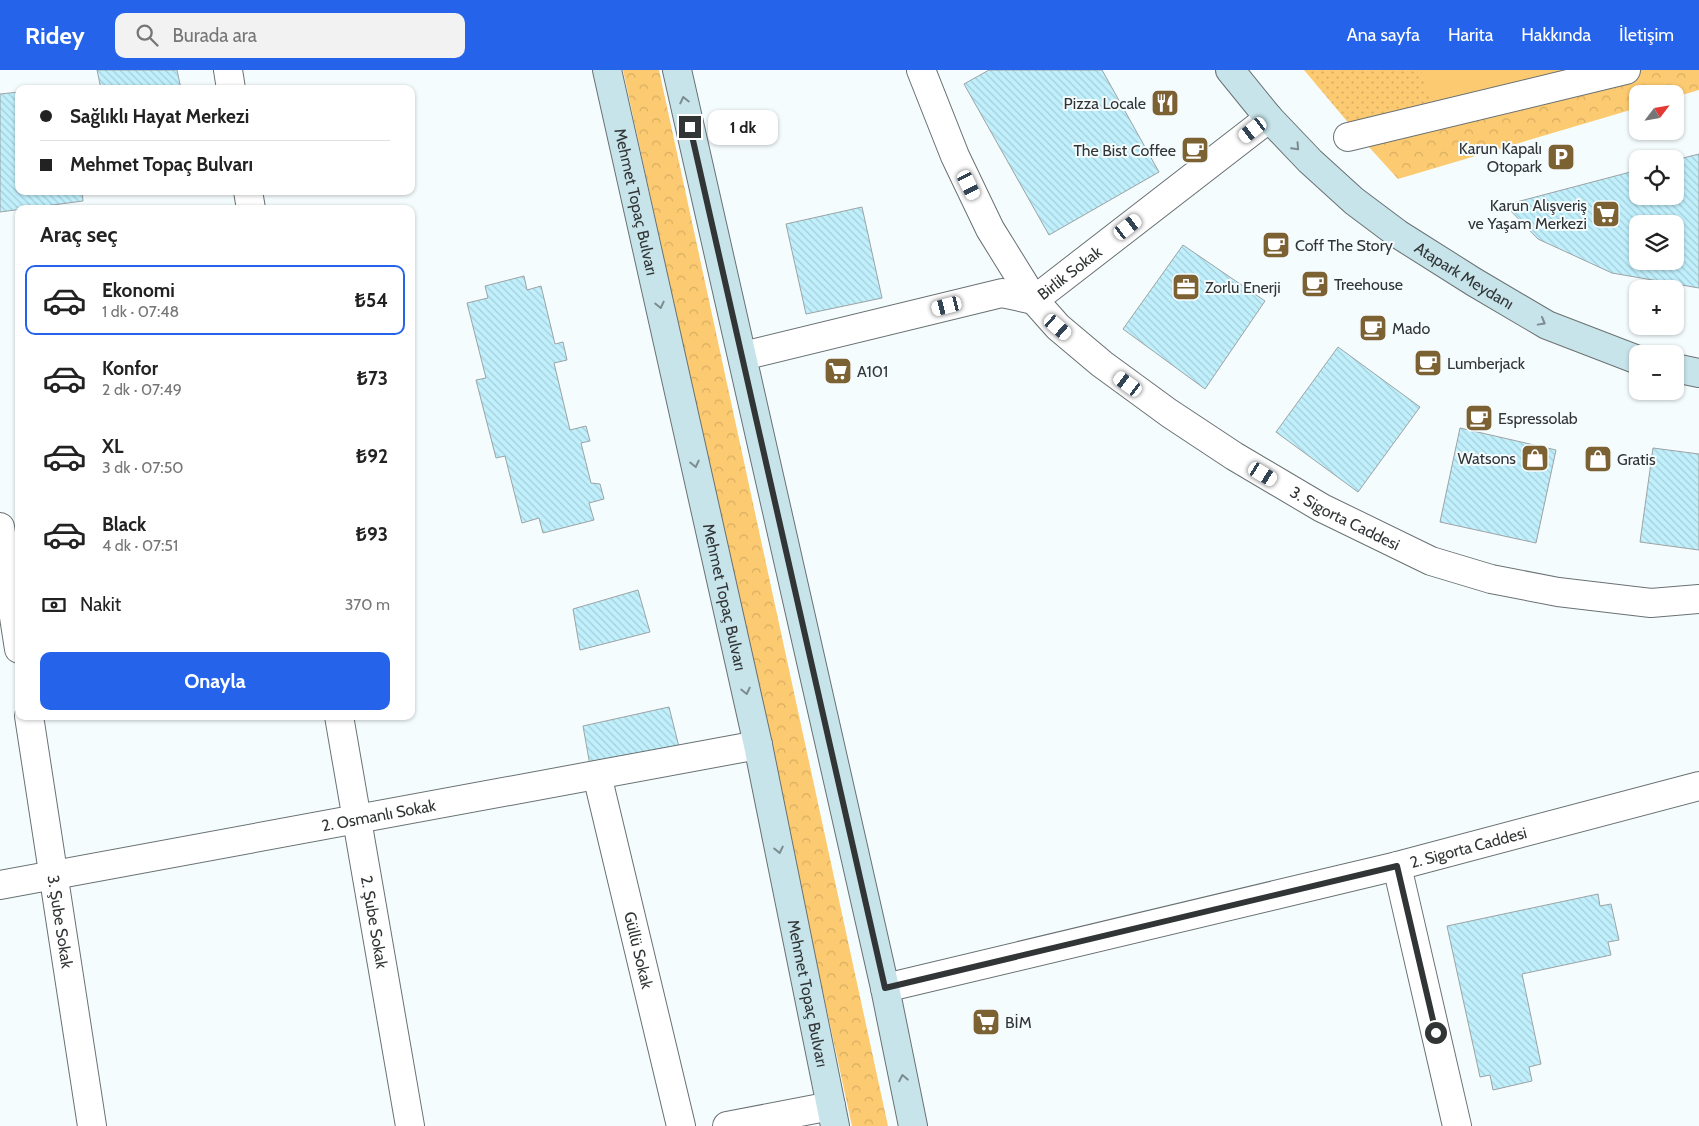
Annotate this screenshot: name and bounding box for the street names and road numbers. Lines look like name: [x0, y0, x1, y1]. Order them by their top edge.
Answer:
street label: Mehmet Topaç Bulvarı: [611, 126, 662, 277]
street label: Atapark Meydanı: [1411, 238, 1517, 313]
street label: Birlik Sokak: [1033, 241, 1106, 303]
street label: 3. Sigorta Caddesi: [1287, 482, 1403, 554]
street label: Mehmet Topaç Bulvarı: [699, 522, 751, 672]
street label: 2. Osmanlı Sokak: [320, 795, 438, 835]
street label: 2. Sigorta Caddesi: [1408, 823, 1529, 872]
street label: 3. Şube Sokak: [44, 874, 77, 970]
street label: 2. Şube Sokak: [357, 874, 392, 971]
street label: Güllü Sokak: [620, 910, 657, 991]
street label: Mehmet Topaç Bulvarı: [784, 918, 832, 1069]

